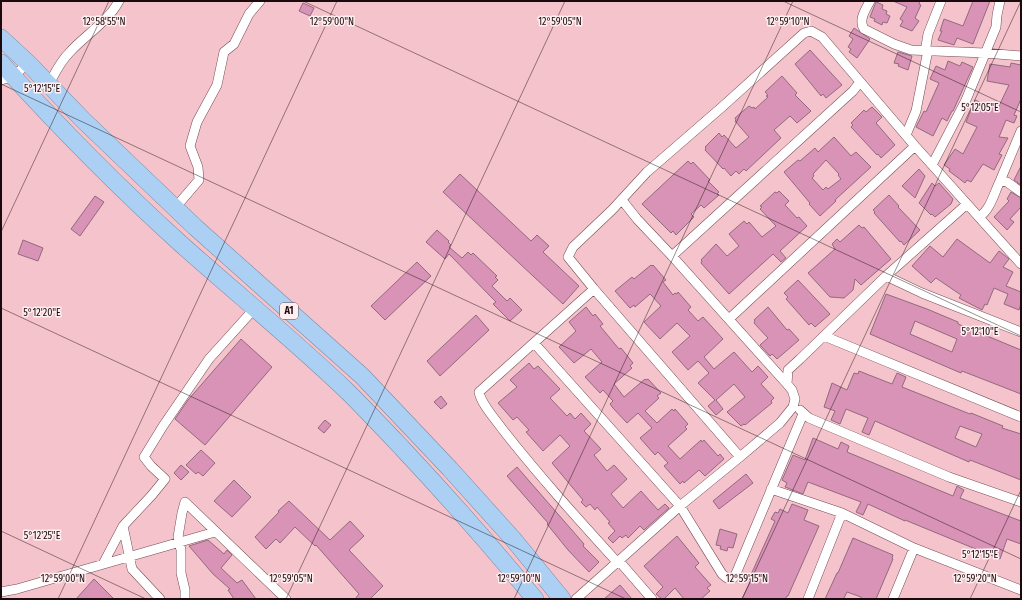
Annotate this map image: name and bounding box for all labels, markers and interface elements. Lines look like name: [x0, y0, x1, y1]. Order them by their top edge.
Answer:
text: 12°58'55"N: [82, 16, 126, 28]
text: 12°59'00"N: [310, 16, 354, 28]
text: 12°59'05"N: [538, 16, 582, 28]
text: 12°59'10"N: [766, 16, 810, 28]
text: 5°12'15"E: [24, 83, 60, 95]
text: 5°12'05"E: [961, 102, 999, 114]
road number: A1: [280, 303, 298, 319]
text: 5°12'20"E: [23, 307, 61, 319]
text: 5°12'10"E: [962, 326, 999, 338]
text: 5°12'25"E: [24, 530, 61, 542]
text: 5°12'15"E: [962, 549, 998, 561]
text: 12°59'00"N: [41, 573, 85, 585]
text: 12°59'05"N: [269, 573, 313, 585]
text: 12°59'10"N: [497, 573, 541, 585]
text: 12°59'15"N: [726, 573, 768, 585]
text: 12°59'20"N: [953, 573, 997, 585]

